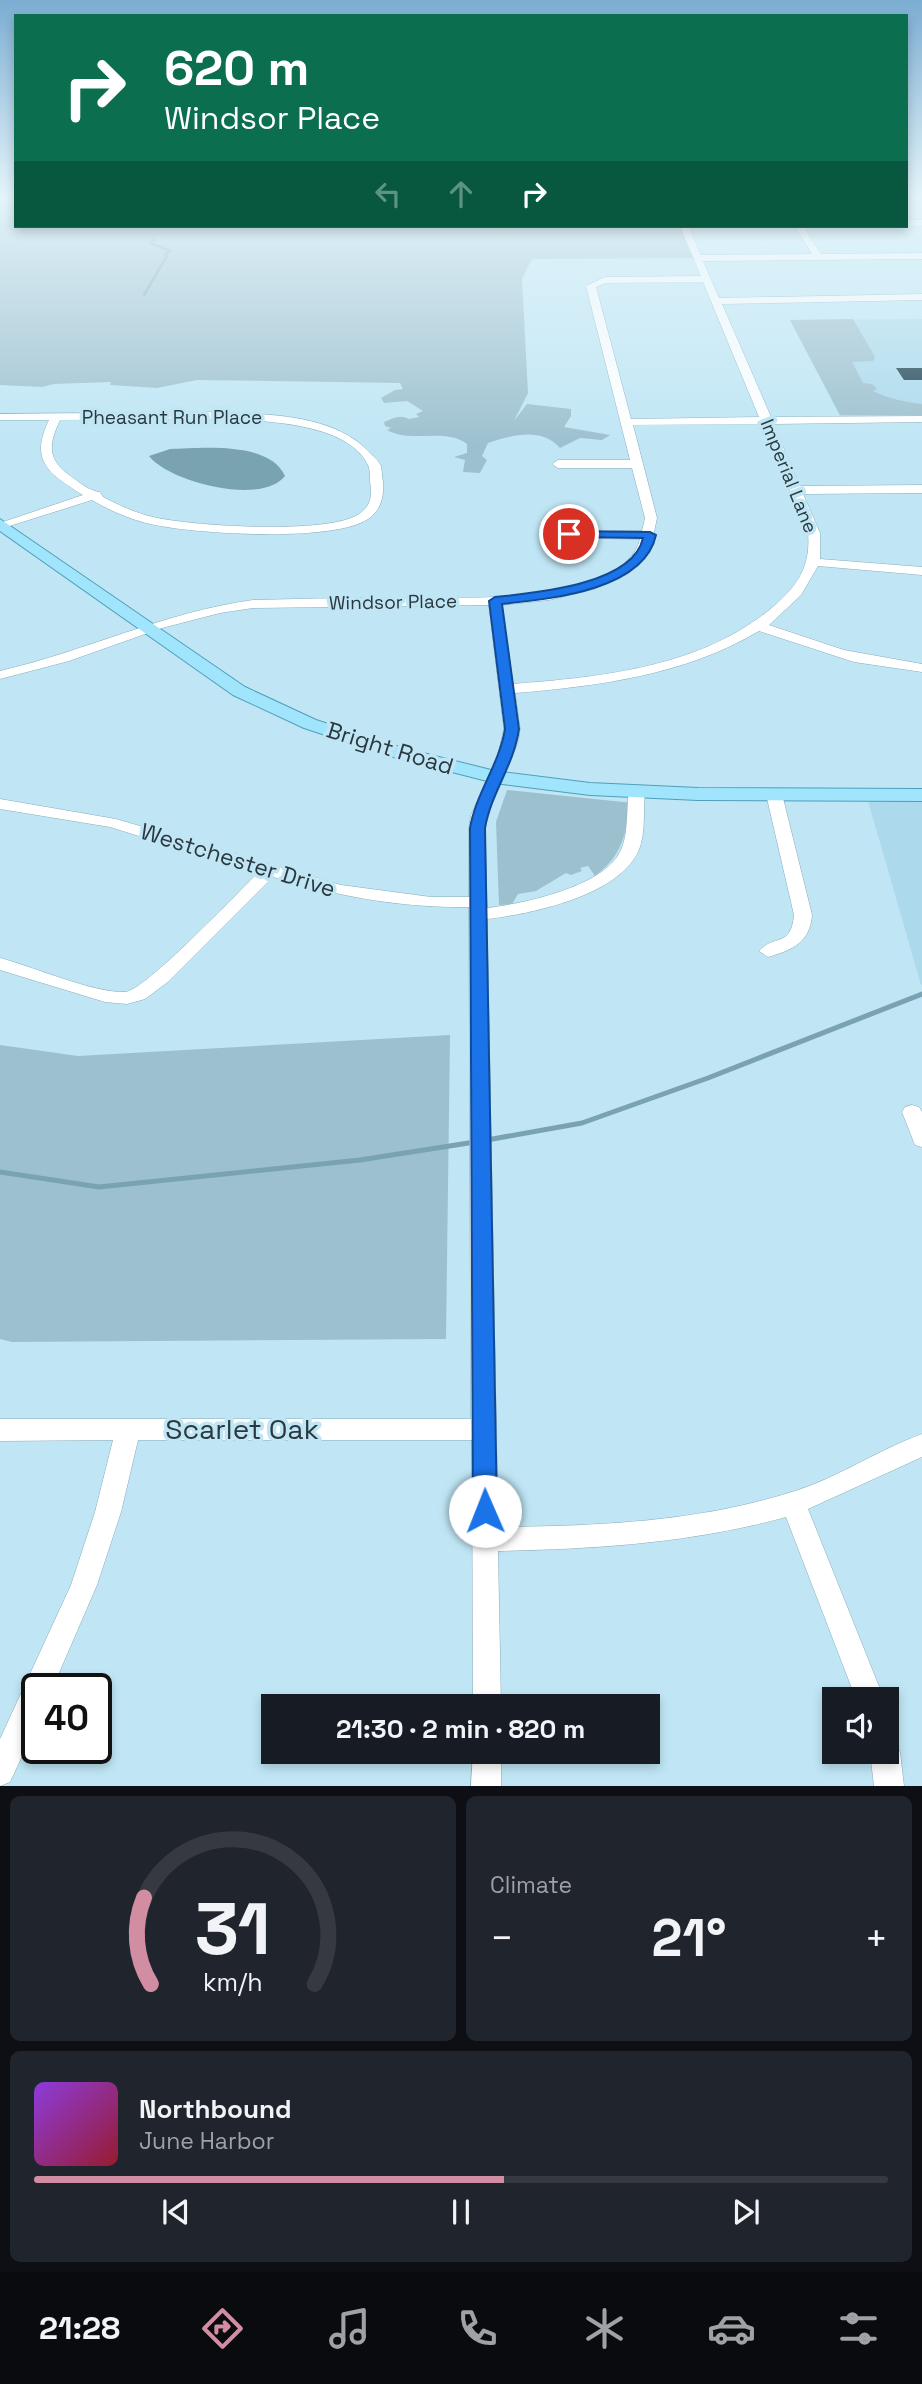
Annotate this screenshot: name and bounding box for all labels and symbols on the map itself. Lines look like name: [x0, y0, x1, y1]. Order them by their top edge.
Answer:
street label: Pheasant Run Place: [82, 405, 262, 430]
street label: Imperial Lane: [755, 415, 823, 537]
pin: [539, 504, 599, 564]
street label: Windsor Place: [329, 588, 457, 616]
street label: Bright Road: [323, 715, 457, 781]
street label: Westchester Drive: [137, 816, 339, 904]
street label: Scarlet Oak: [165, 1411, 319, 1447]
position arrow: [448, 1474, 522, 1548]
speed limit sign: 40: [21, 1673, 112, 1764]

